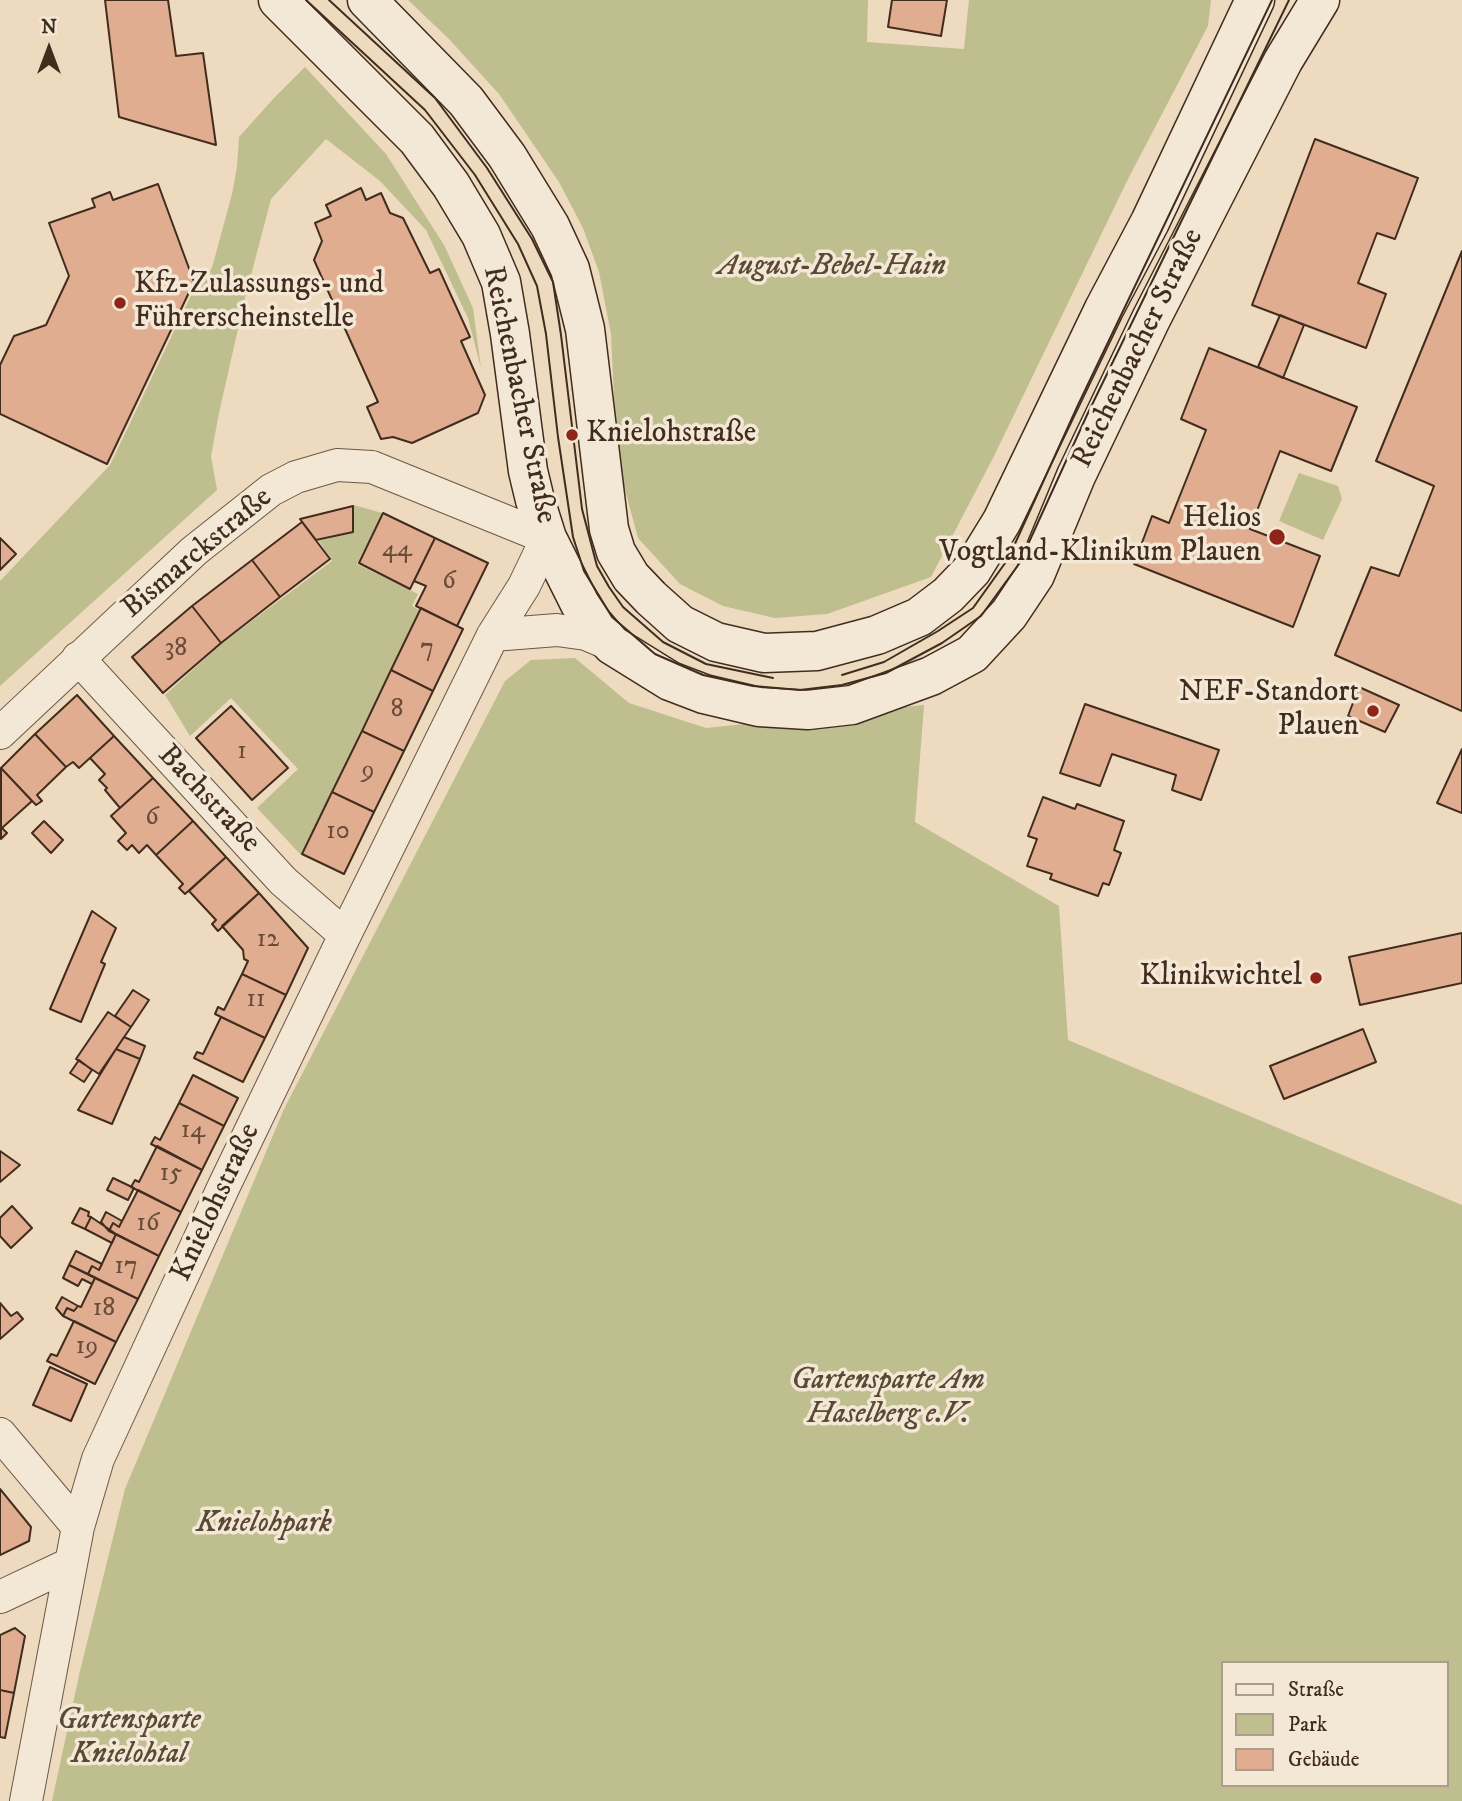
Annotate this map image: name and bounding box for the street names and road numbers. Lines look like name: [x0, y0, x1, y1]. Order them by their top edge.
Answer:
street label: Reichenbacher Straße: [1065, 223, 1213, 475]
street label: Reichenbacher Straße: [473, 263, 563, 527]
street label: Bismarckstraße: [116, 481, 280, 627]
street label: Bachstraße: [149, 739, 267, 861]
street label: Knielohstraße: [165, 1118, 269, 1288]

